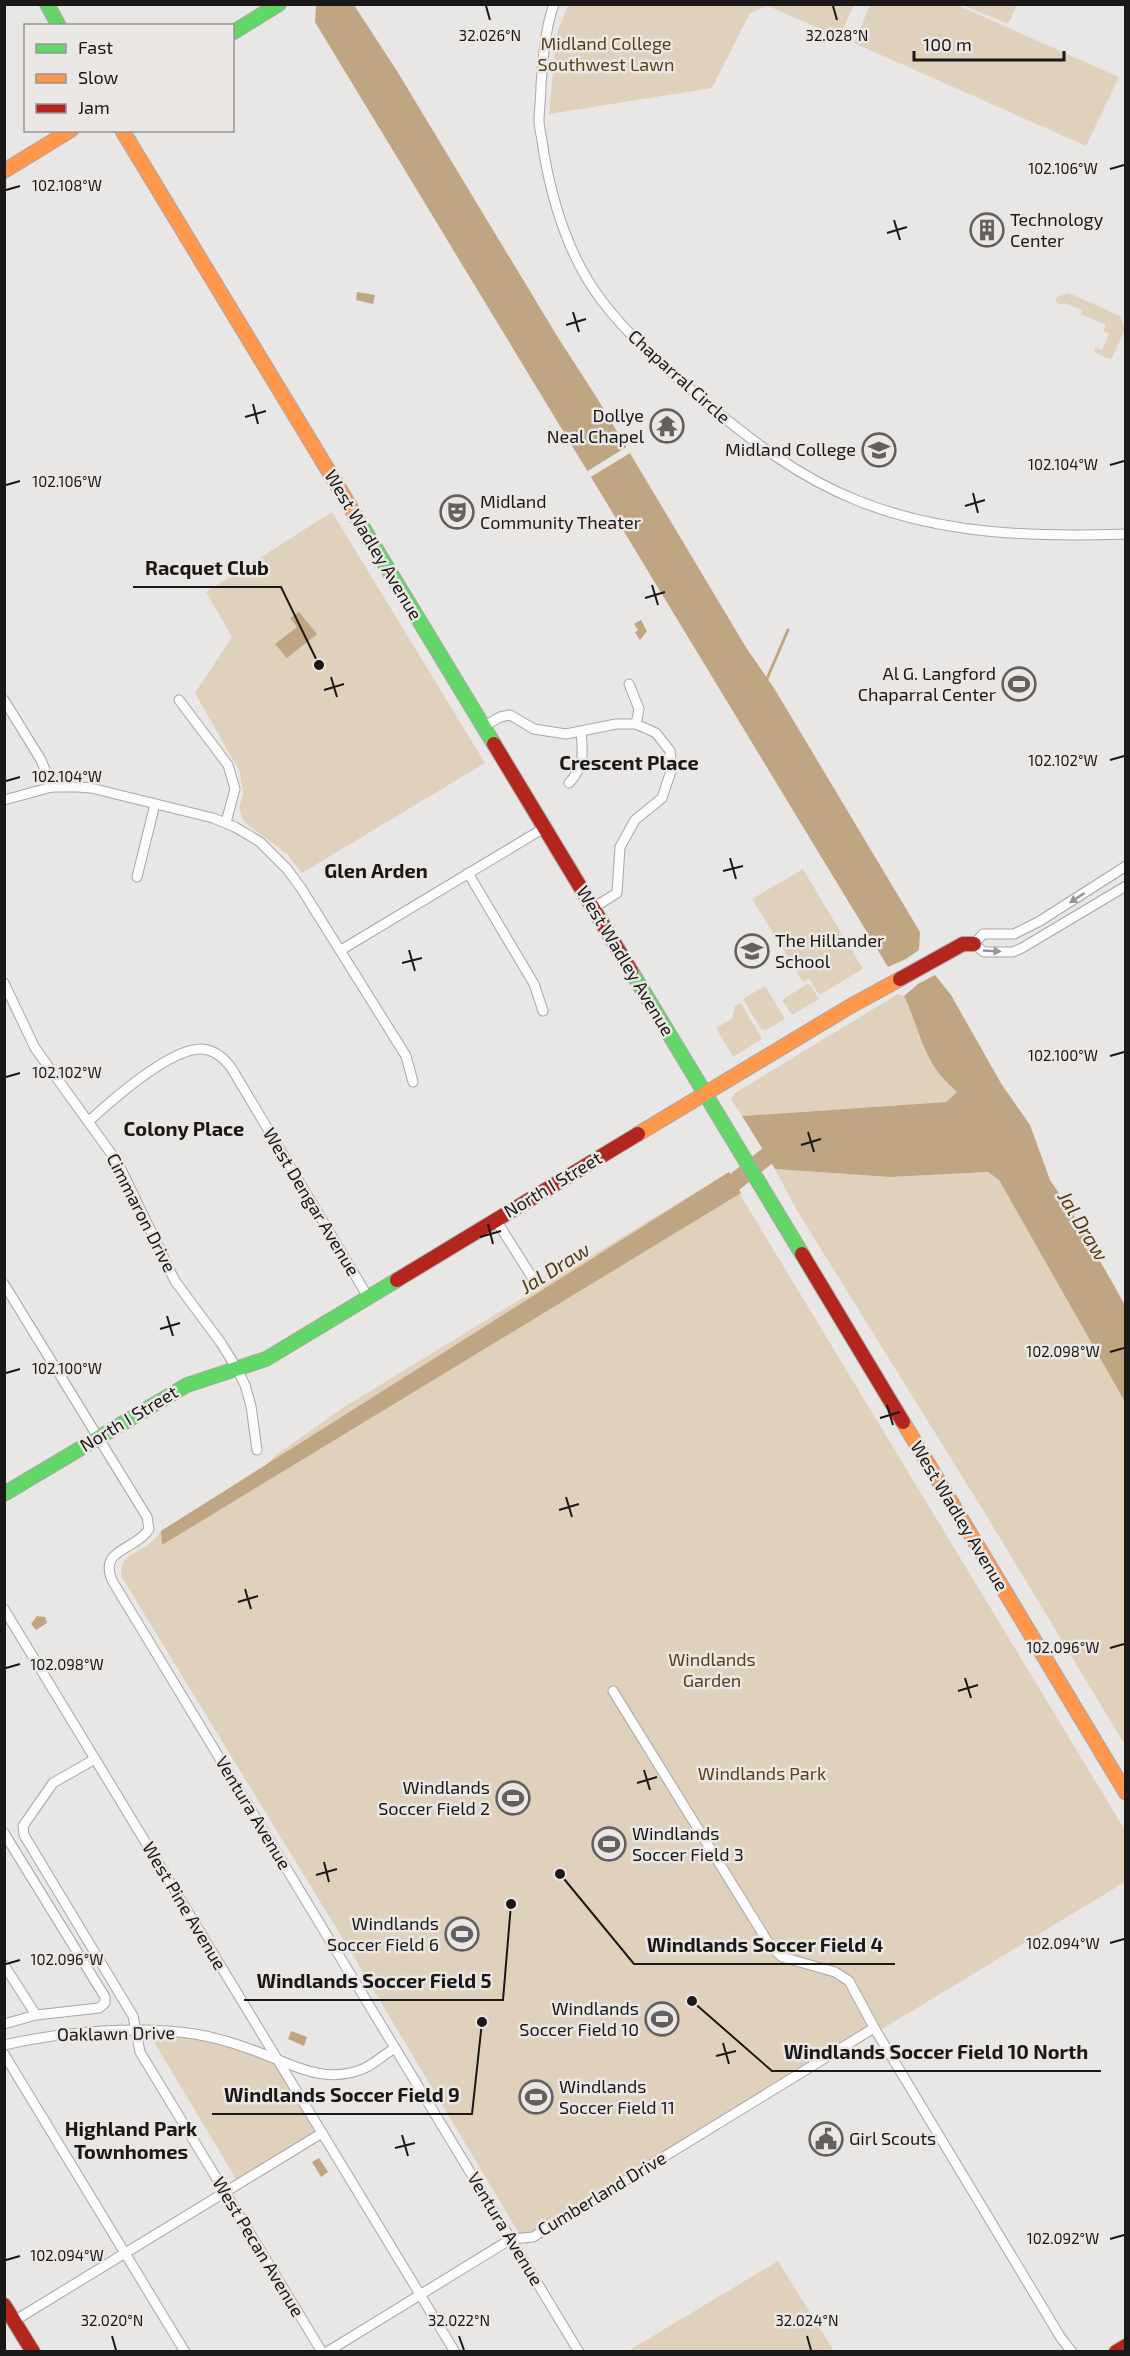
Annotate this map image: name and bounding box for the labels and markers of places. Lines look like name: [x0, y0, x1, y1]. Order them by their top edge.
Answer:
place label: Technology Center: [1010, 208, 1104, 251]
building icon: Technology Center: [969, 212, 1005, 248]
place label: Dollye Neal Chapel: [547, 404, 645, 447]
temple icon: Dollye Neal Chapel: [649, 408, 685, 444]
school or university icon: Midland College: [861, 432, 897, 468]
place label: Midland College: [725, 438, 856, 460]
place label: Midland Community Theater: [480, 490, 641, 533]
theatre icon: Midland Community Theater: [439, 494, 475, 530]
callout: Racquet Club: [133, 549, 281, 587]
place label: Al G. Langford Chaparral Center: [858, 662, 996, 705]
sports icon: Al G. Langford Chaparral Center: [1001, 666, 1037, 702]
place label: The Hillander School: [775, 929, 884, 972]
school or university icon: The Hillander School: [734, 933, 770, 969]
place label: Windlands Soccer Field 2: [378, 1776, 490, 1819]
sports icon: Windlands Soccer Field 2: [495, 1780, 531, 1816]
place label: Windlands Soccer Field 3: [632, 1822, 744, 1865]
sports icon: Windlands Soccer Field 3: [591, 1826, 627, 1862]
place label: Windlands Soccer Field 6: [327, 1912, 439, 1955]
sports icon: Windlands Soccer Field 6: [444, 1916, 480, 1952]
callout: Windlands Soccer Field 4: [634, 1926, 895, 1964]
callout: Windlands Soccer Field 5: [244, 1962, 503, 2000]
place label: Windlands Soccer Field 10: [519, 1997, 639, 2040]
sports icon: Windlands Soccer Field 10: [644, 2001, 680, 2037]
callout: Windlands Soccer Field 10 North: [772, 2033, 1101, 2071]
place label: Windlands Soccer Field 11: [559, 2075, 675, 2118]
callout: Windlands Soccer Field 9: [212, 2076, 472, 2114]
sports icon: Windlands Soccer Field 11: [518, 2079, 554, 2115]
public building icon: Girl Scouts: [808, 2121, 844, 2157]
place label: Girl Scouts: [849, 2127, 936, 2149]

